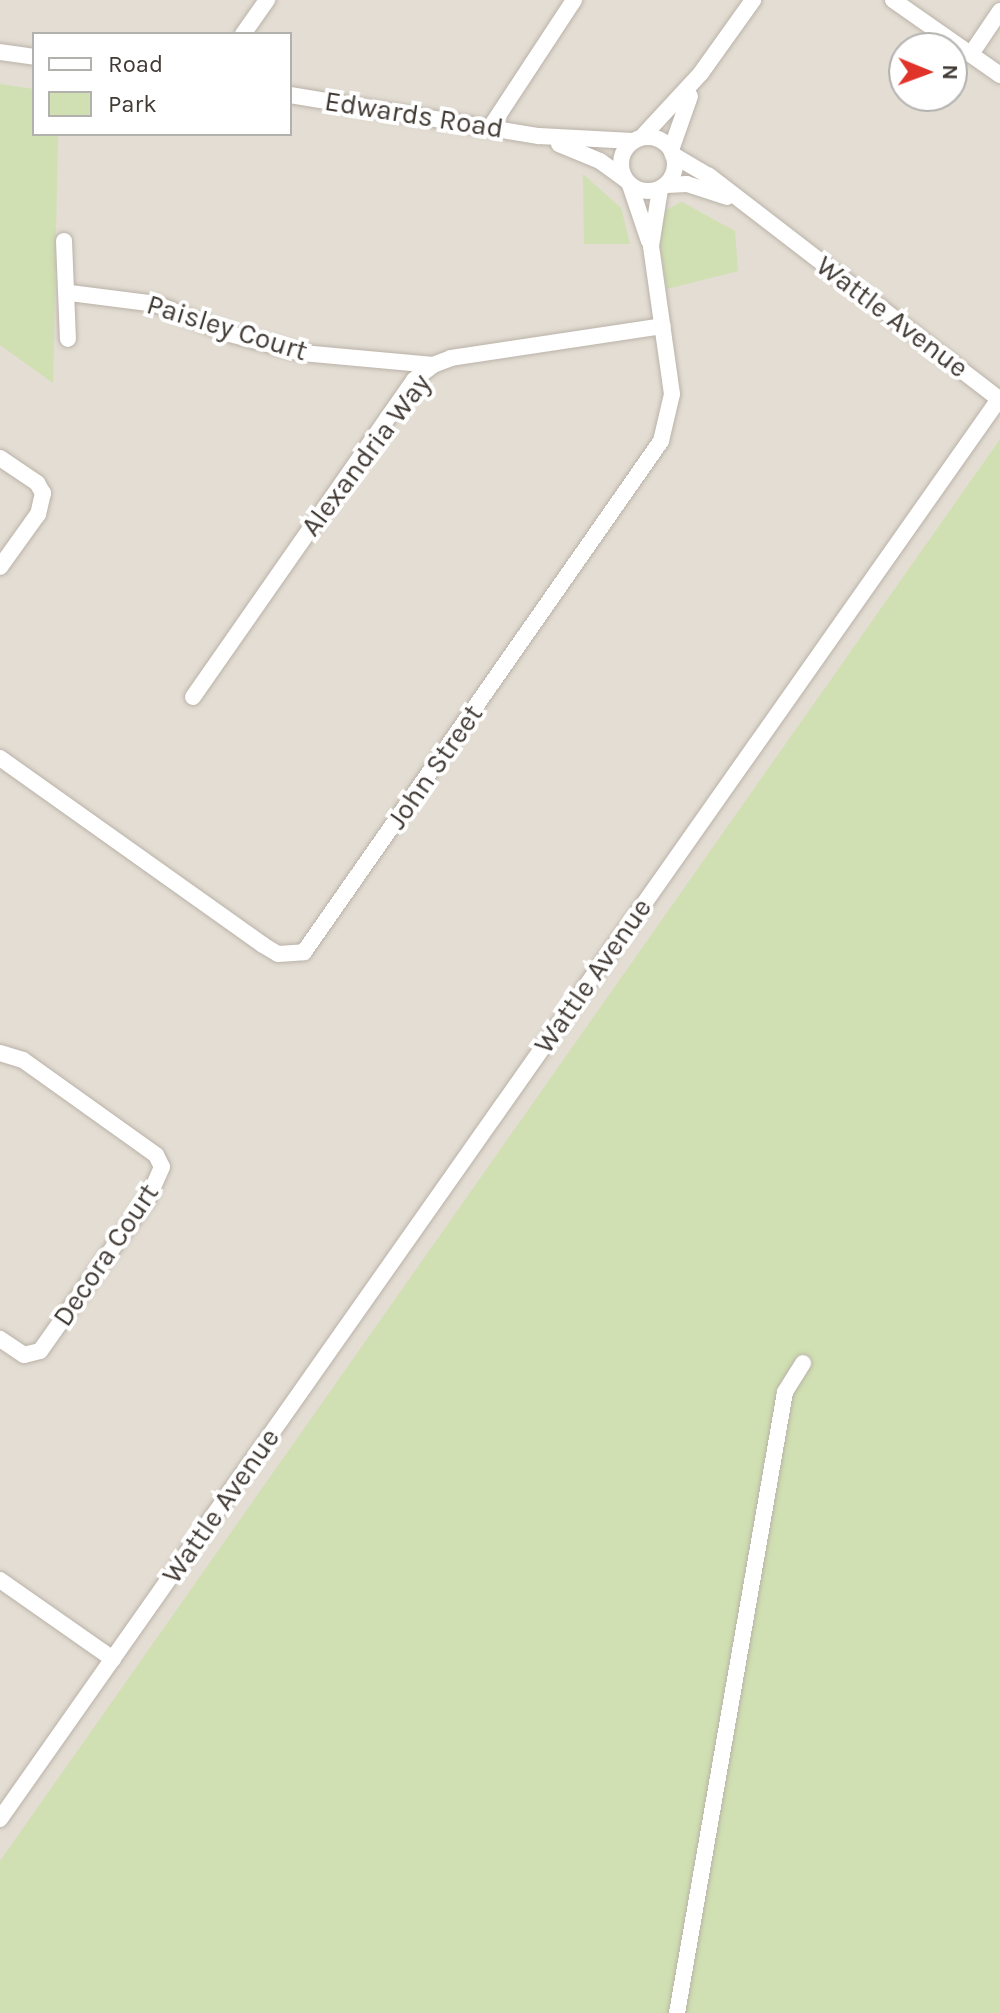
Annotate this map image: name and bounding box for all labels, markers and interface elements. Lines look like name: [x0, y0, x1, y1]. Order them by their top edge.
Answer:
legend: [32, 32, 292, 136]
north arrow: [888, 32, 968, 112]
text: Road: [108, 50, 163, 78]
text: N: [937, 64, 963, 81]
street label: Edwards Road: [322, 84, 506, 146]
text: Park: [108, 90, 157, 118]
street label: Wattle Avenue: [809, 249, 975, 385]
street label: Paisley Court: [143, 288, 311, 368]
street label: Alexandria Way: [294, 367, 438, 543]
street label: John Street: [380, 698, 490, 836]
street label: Wattle Avenue: [527, 892, 659, 1060]
street label: Decora Court: [46, 1177, 166, 1333]
street label: Wattle Avenue: [155, 1422, 287, 1590]

